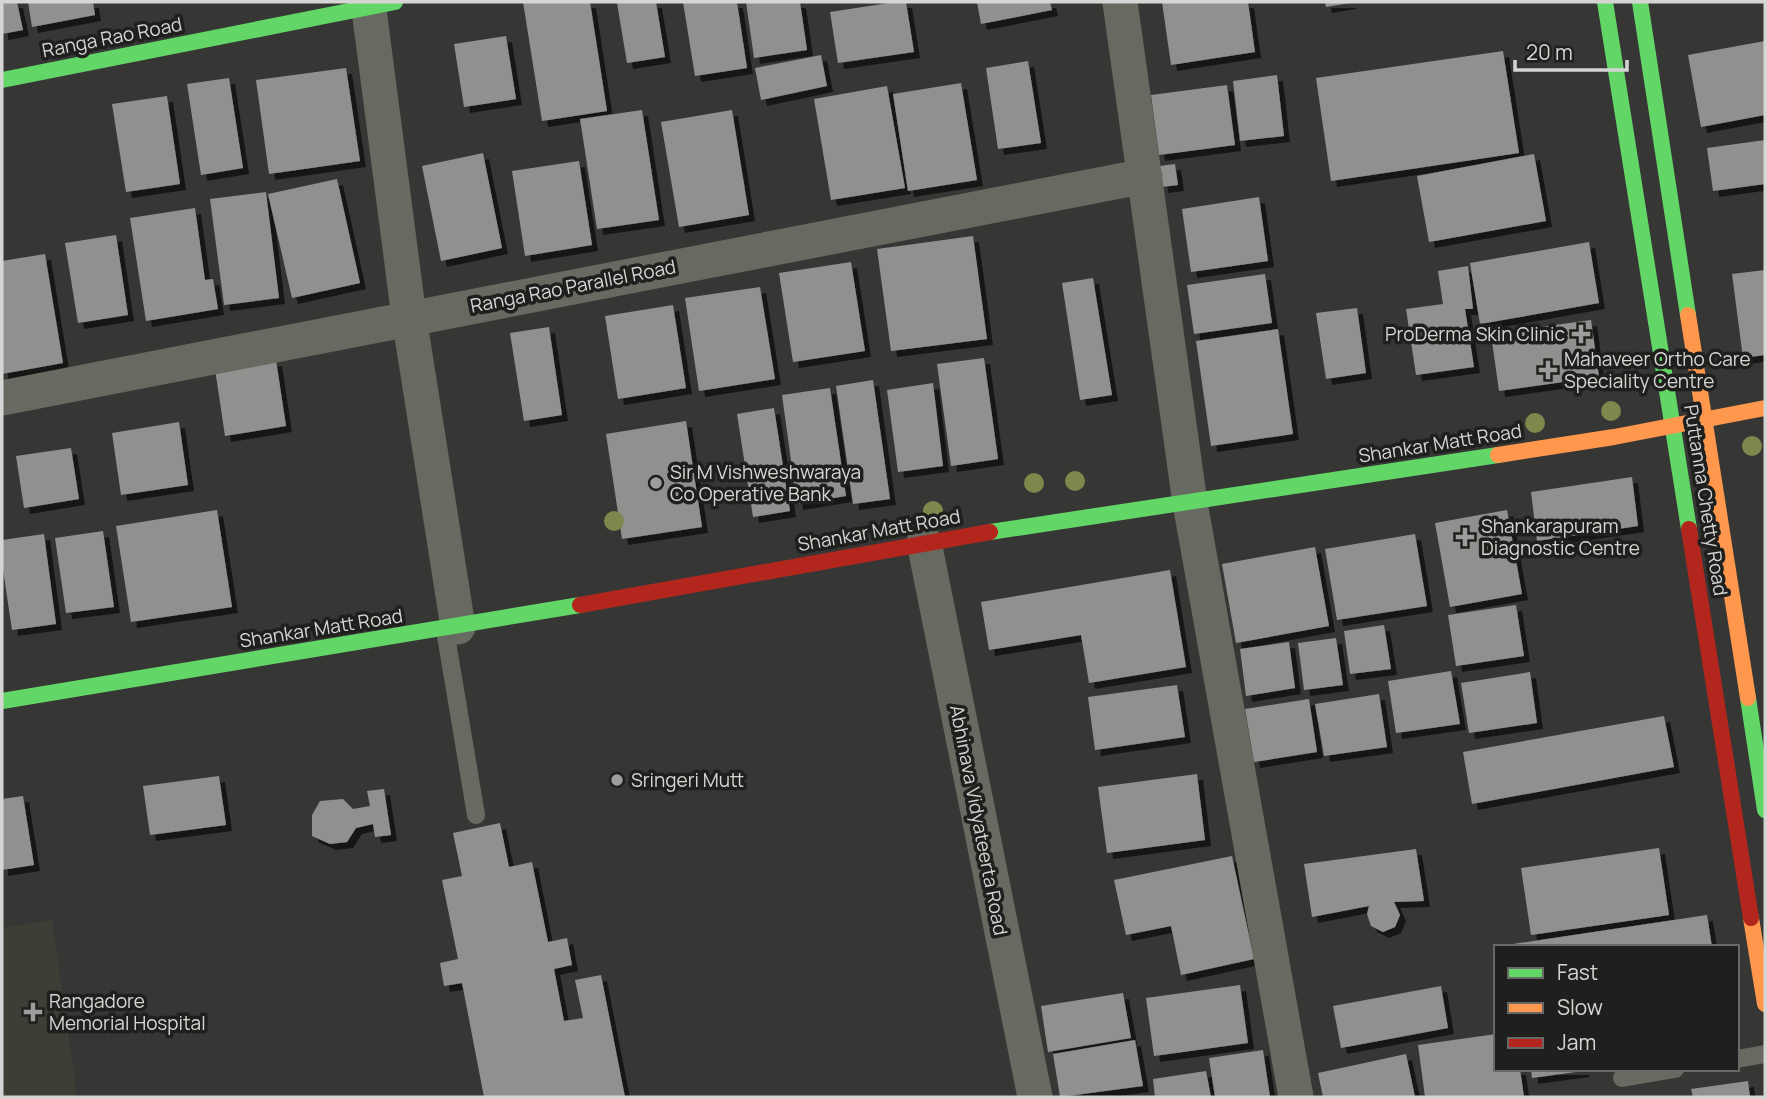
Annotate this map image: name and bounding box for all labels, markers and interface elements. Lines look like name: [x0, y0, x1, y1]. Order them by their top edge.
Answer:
street label: Ranga Rao Road: [40, 11, 184, 63]
scale bar: [1515, 28, 1627, 72]
text: 20 m: [1526, 38, 1573, 66]
street label: Ranga Rao Parallel Road: [468, 253, 678, 319]
place label: ProDerma Skin Clinic: [1385, 321, 1565, 347]
marker: ProDerma Skin Clinic: [1571, 324, 1591, 344]
place label: Mahaveer Ortho Care Speciality Centre: [1564, 346, 1751, 394]
marker: Mahaveer Ortho Care Speciality Centre: [1538, 360, 1558, 380]
street label: Puttanna Chetty Road: [1678, 403, 1734, 597]
street label: Shankar Matt Road: [1357, 417, 1523, 469]
place label: Sir M Vishweshwaraya Co Operative Bank: [670, 459, 861, 507]
marker: Sir M Vishweshwaraya Co Operative Bank: [648, 475, 664, 491]
street label: Shankar Matt Road: [796, 503, 962, 557]
place label: Shankarapuram Diagnostic Centre: [1481, 513, 1640, 561]
marker: Shankarapuram Diagnostic Centre: [1455, 527, 1475, 547]
street label: Shankar Matt Road: [238, 602, 404, 654]
street label: Abhinava Vidyateerta Road: [944, 703, 1014, 937]
place label: Sringeri Mutt: [631, 767, 744, 793]
marker: Sringeri Mutt: [609, 772, 625, 788]
legend: [1494, 945, 1739, 1071]
text: Fast: [1557, 958, 1598, 986]
place label: Rangadore Memorial Hospital: [49, 988, 206, 1036]
text: Slow: [1557, 993, 1603, 1021]
marker: Rangadore Memorial Hospital: [23, 1002, 43, 1022]
text: Jam: [1557, 1028, 1596, 1056]

